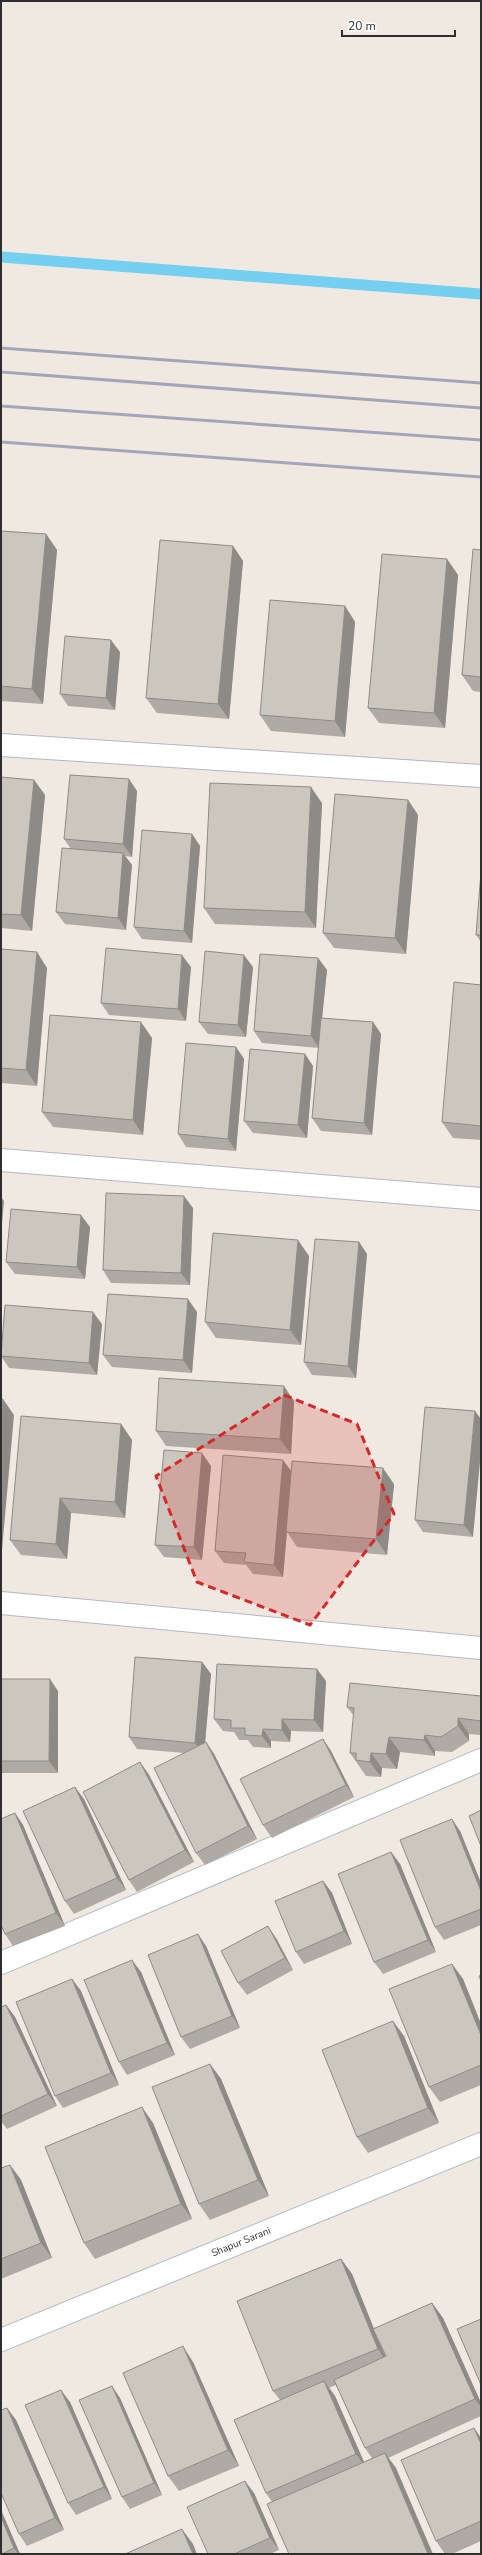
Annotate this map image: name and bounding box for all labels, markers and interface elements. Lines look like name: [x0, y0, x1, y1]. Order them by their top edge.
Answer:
scale bar: [342, 12, 455, 38]
text: 20 m: [348, 18, 376, 34]
street label: Shapur Sarani: [209, 2224, 273, 2260]

